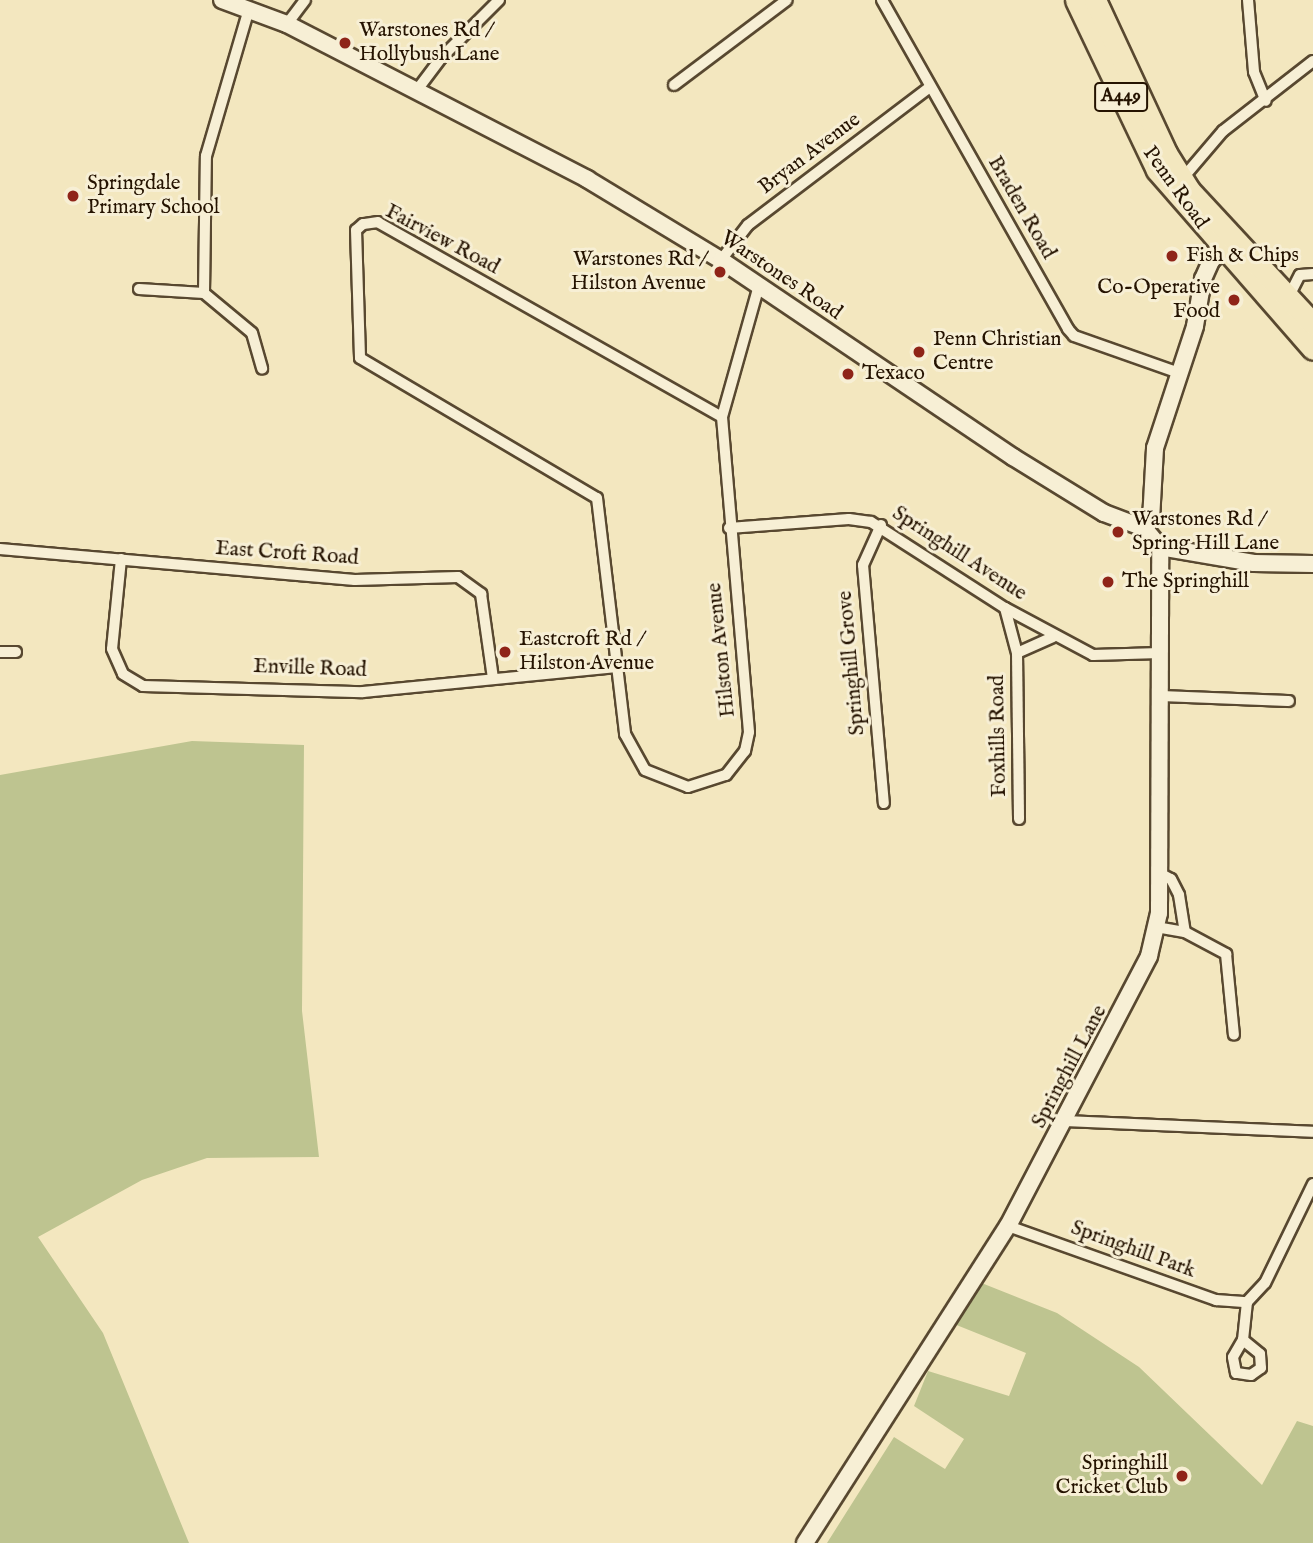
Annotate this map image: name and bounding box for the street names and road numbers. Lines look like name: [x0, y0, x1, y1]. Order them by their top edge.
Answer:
road number: A449: [1093, 82, 1149, 113]
street label: Bryan Avenue: [754, 108, 866, 200]
street label: Penn Road: [1137, 142, 1213, 234]
street label: Braden Road: [981, 152, 1061, 264]
street label: Fairview Road: [381, 199, 503, 281]
street label: Warstones Road: [715, 226, 847, 326]
street label: Springhill Avenue: [887, 501, 1031, 607]
street label: East Croft Road: [215, 536, 359, 572]
street label: Hilston Avenue: [702, 581, 742, 719]
street label: Springhill Grove: [833, 590, 871, 736]
street label: Enville Road: [253, 654, 367, 684]
street label: Foxhills Road: [985, 675, 1013, 797]
street label: Springhill Lane: [1027, 1001, 1113, 1133]
street label: Springhill Park: [1067, 1216, 1199, 1284]

